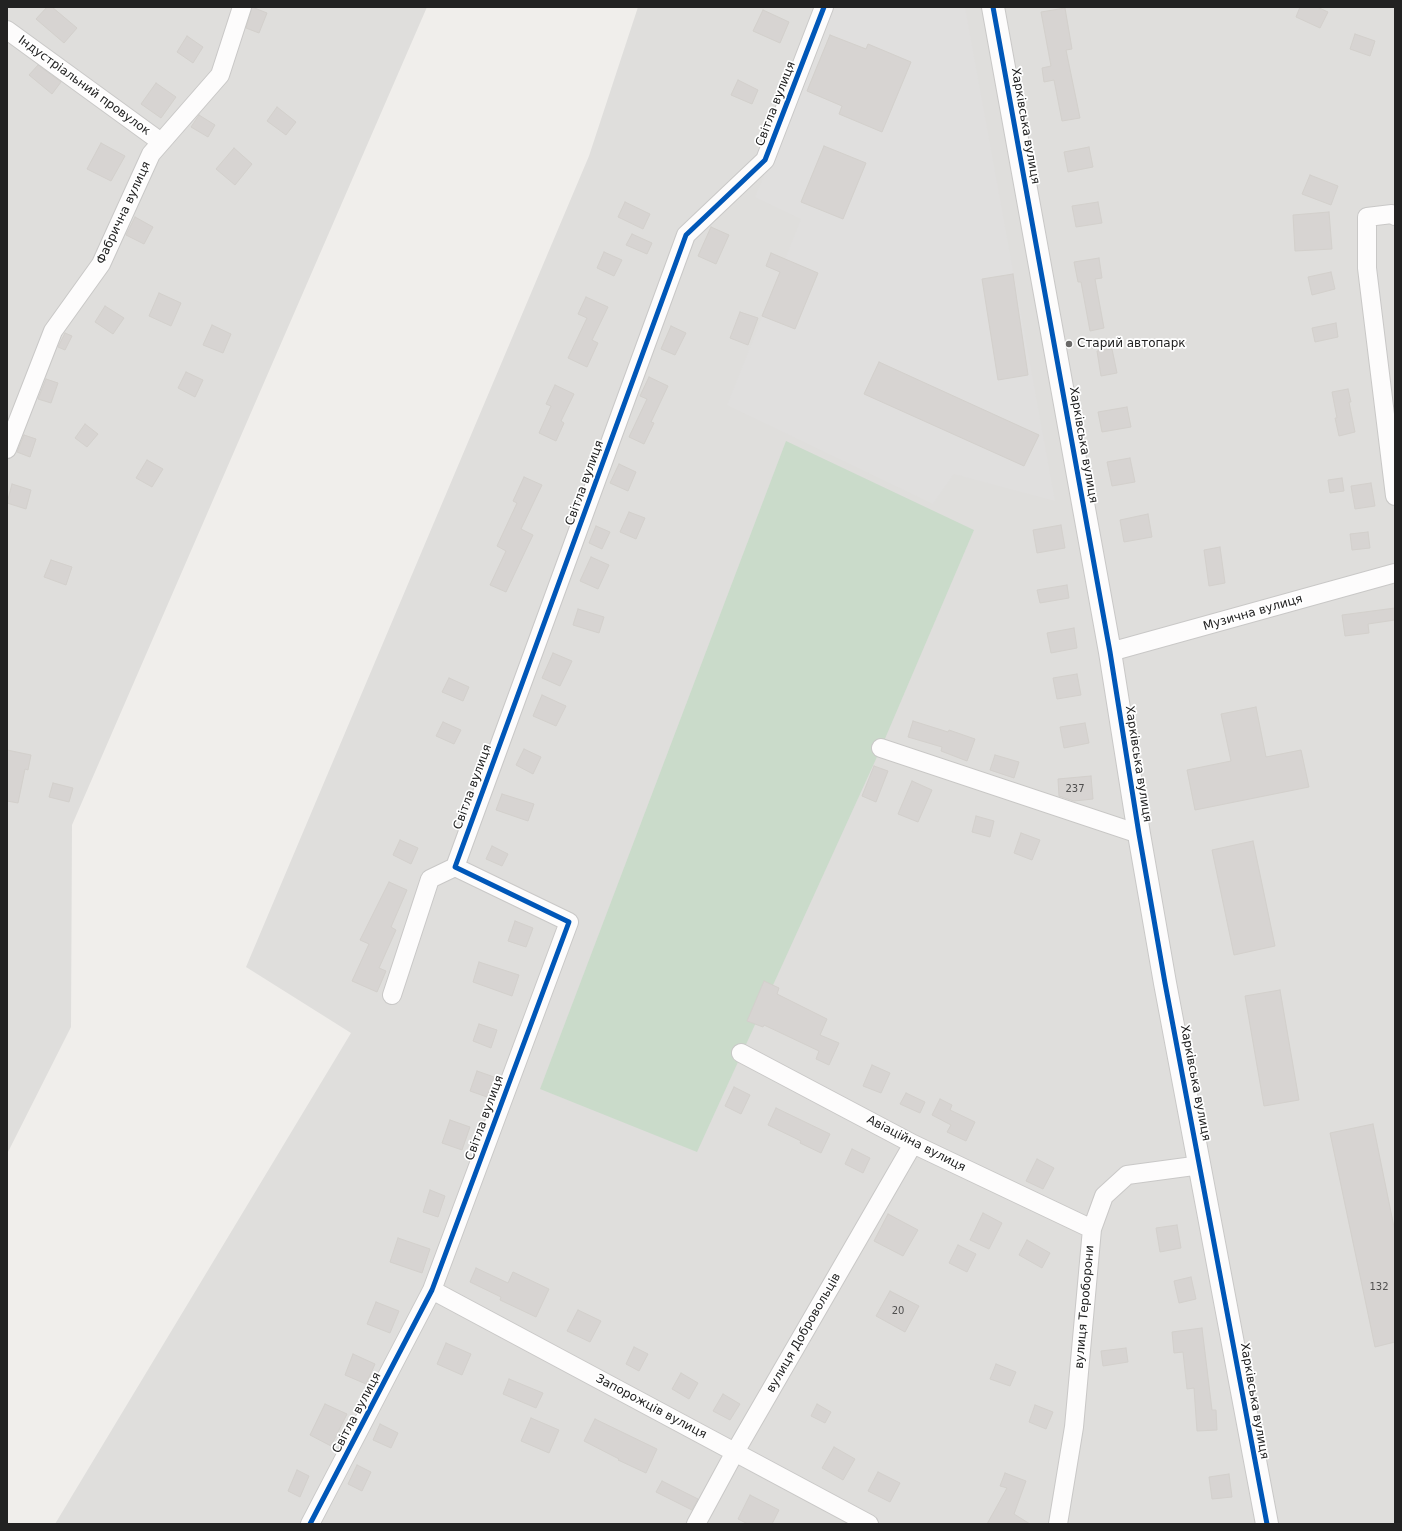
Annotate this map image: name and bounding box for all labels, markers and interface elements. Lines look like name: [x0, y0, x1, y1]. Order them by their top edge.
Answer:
street label: Індустріальний провулок: [15, 33, 153, 139]
street label: Світла вулиця: [753, 60, 799, 148]
street label: Харківська вулиця: [1008, 67, 1042, 185]
street label: Фабрична вулиця: [94, 159, 154, 267]
place label: Старий автопарк: [1077, 337, 1186, 351]
marker: Старий автопарк: [1064, 339, 1074, 349]
street label: Харківська вулиця: [1066, 386, 1100, 504]
street label: Світла вулиця: [563, 438, 607, 528]
street label: Музична вулиця: [1202, 592, 1304, 634]
street label: Харківська вулиця: [1122, 705, 1154, 823]
street label: Світла вулиця: [451, 742, 495, 832]
house number: 237: [1065, 783, 1085, 795]
street label: Харківська вулиця: [1177, 1024, 1213, 1142]
street label: Світла вулиця: [463, 1073, 507, 1163]
street label: Авіаційна вулиця: [864, 1113, 968, 1175]
street label: вулиця Тероборони: [1072, 1245, 1098, 1369]
street label: вулиця Добровольців: [764, 1271, 844, 1395]
house number: 132: [1369, 1281, 1389, 1293]
house number: 20: [892, 1305, 904, 1317]
street label: Харківська вулиця: [1237, 1342, 1271, 1460]
street label: Світла вулиця: [330, 1370, 384, 1456]
street label: Запорожців вулиця: [593, 1372, 709, 1442]

